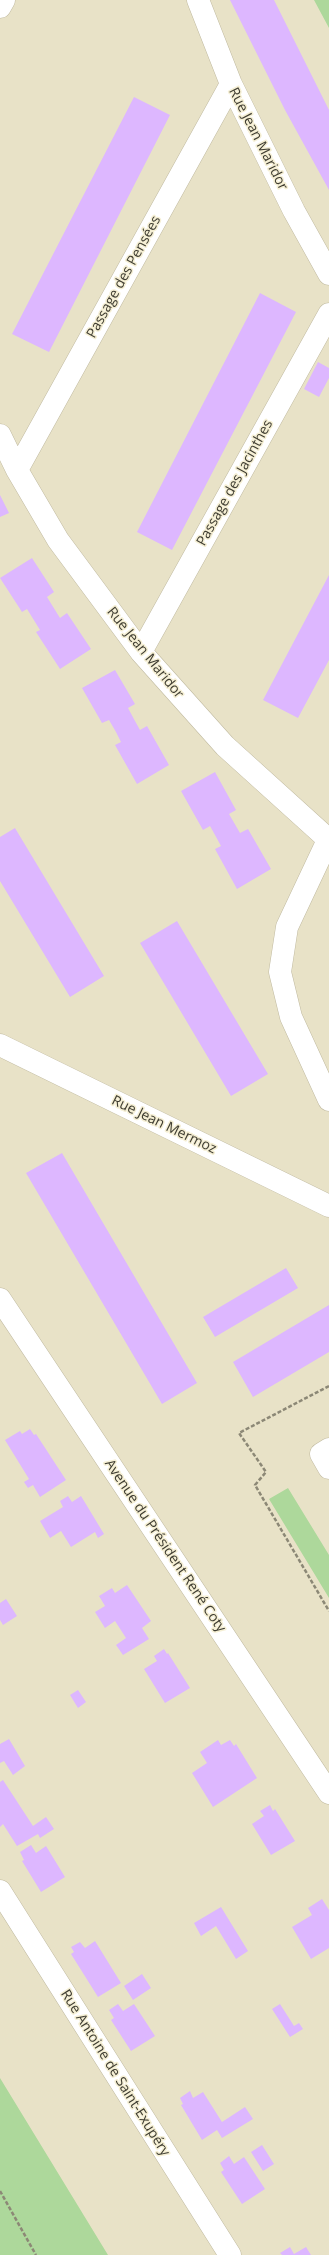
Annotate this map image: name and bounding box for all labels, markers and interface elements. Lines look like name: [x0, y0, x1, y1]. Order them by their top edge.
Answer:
street label: Rue Jean Maridor: [225, 85, 291, 193]
street label: Passage des Pensées: [83, 213, 165, 341]
street label: Passage des Jacinthes: [193, 417, 277, 549]
street label: Rue Jean Maridor: [103, 604, 187, 702]
street label: Rue Jean Mermoz: [109, 1092, 219, 1158]
street label: Avenue du Président René Coty: [101, 1456, 229, 1636]
street label: Rue Antoine de Saint-Exupéry: [57, 1987, 173, 2159]

